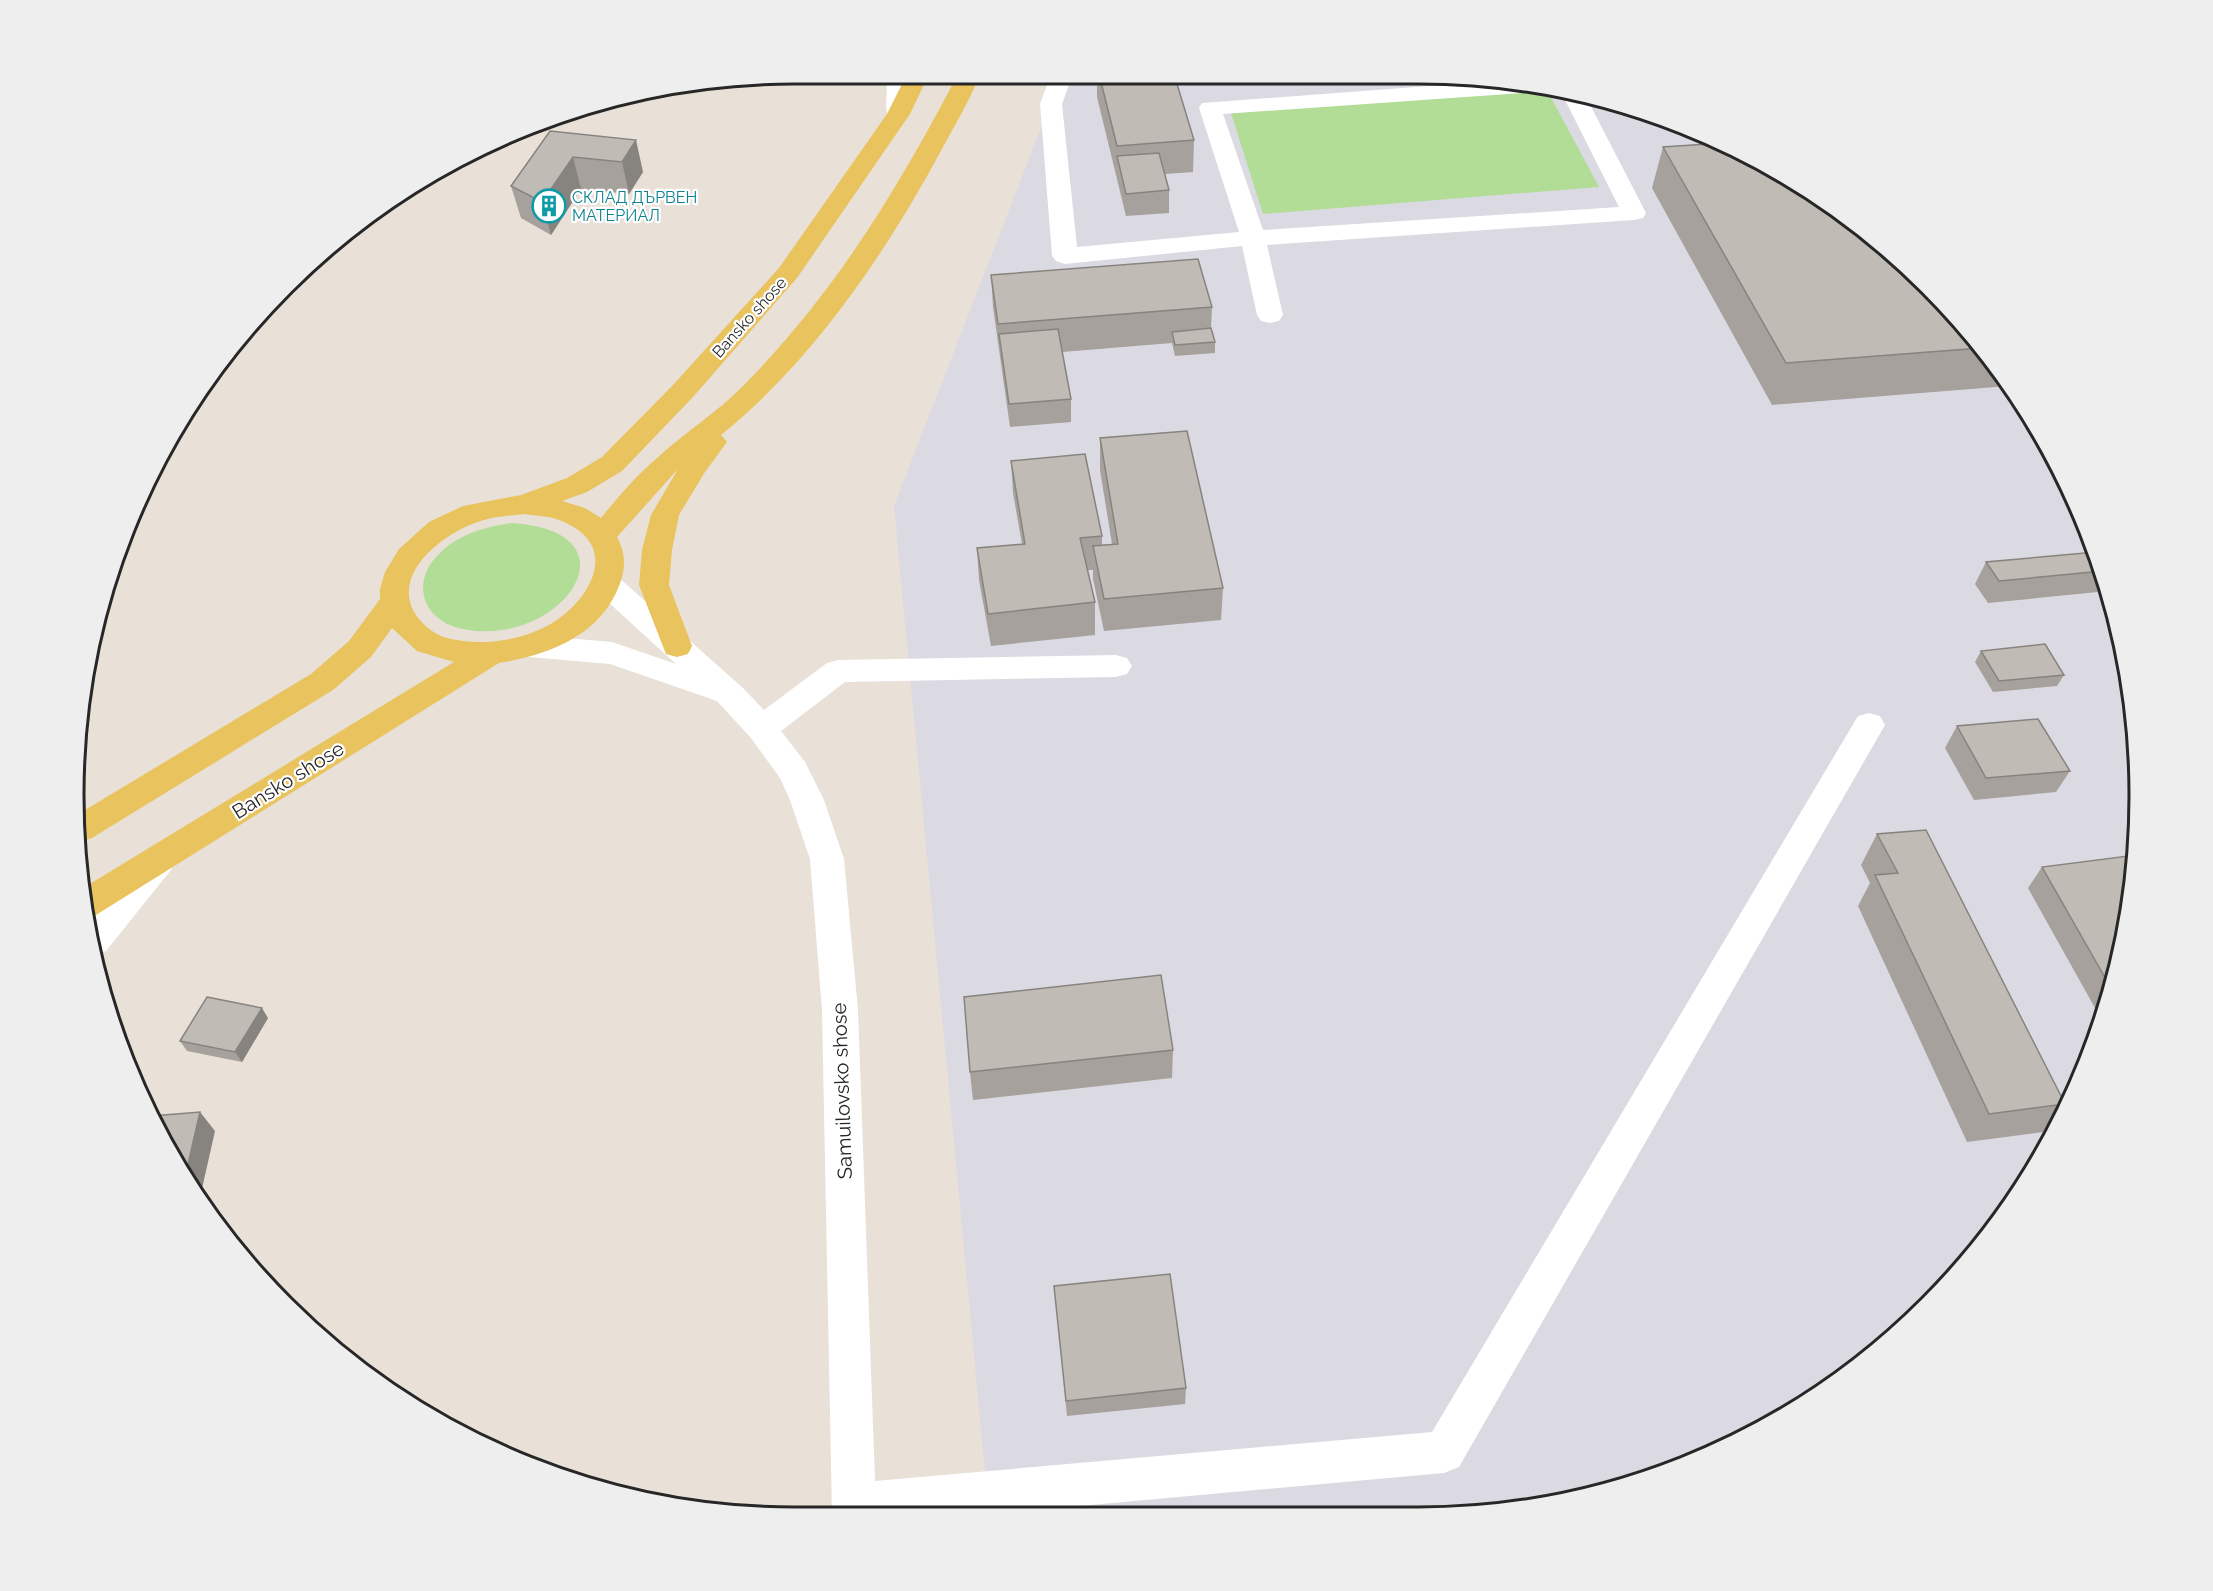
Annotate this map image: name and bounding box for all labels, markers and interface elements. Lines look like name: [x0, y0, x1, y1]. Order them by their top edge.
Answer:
building icon: СКЛАД ДЪРВЕН МАТЕРИАЛ: [531, 188, 567, 224]
place label: СКЛАД ДЪРВЕН МАТЕРИАЛ: [572, 188, 697, 225]
street label: Bansko shose: [708, 273, 790, 362]
street label: Bansko shose: [228, 736, 349, 824]
street label: Samuilovsko shose: [827, 1002, 857, 1180]

